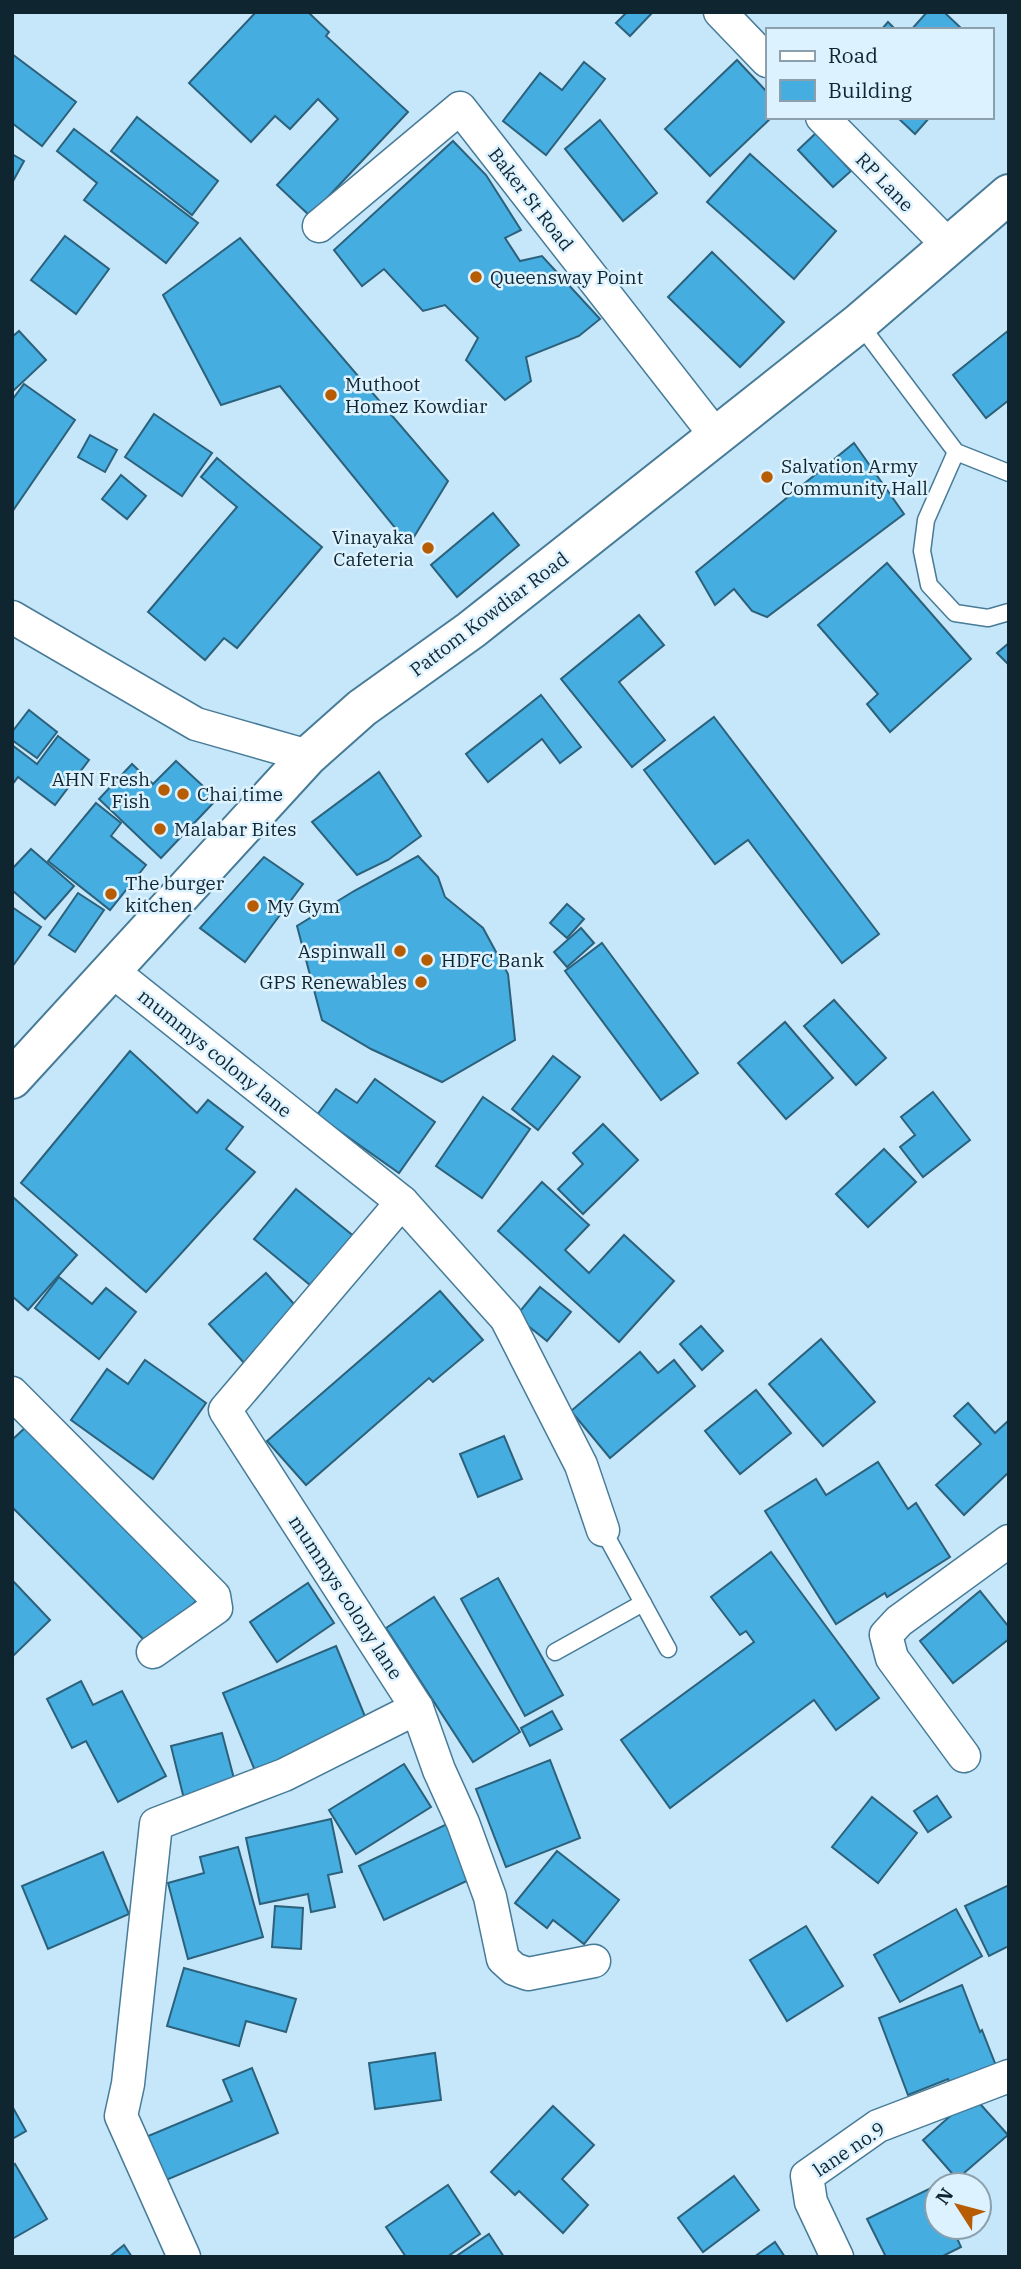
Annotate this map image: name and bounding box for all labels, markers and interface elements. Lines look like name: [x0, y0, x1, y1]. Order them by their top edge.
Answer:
legend: [766, 28, 993, 119]
text: Road: [828, 41, 878, 69]
text: Building: [828, 76, 913, 104]
street label: Baker St Road: [483, 143, 579, 255]
street label: RP Lane: [851, 147, 919, 217]
place label: Queensway Point: [490, 265, 644, 289]
marker: Queensway Point: [468, 269, 484, 285]
place label: Muthoot Homez Kowdiar: [345, 372, 488, 418]
marker: Muthoot Homez Kowdiar: [323, 387, 339, 403]
place label: Salvation Army Community Hall: [781, 454, 928, 500]
marker: Salvation Army Community Hall: [759, 469, 775, 485]
place label: Vinayaka Cafeteria: [332, 525, 414, 571]
marker: Vinayaka Cafeteria: [420, 540, 436, 556]
street label: Pattom Kowdiar Road: [405, 546, 573, 682]
place label: AHN Fresh Fish: [52, 767, 150, 813]
marker: AHN Fresh Fish: [156, 782, 172, 798]
place label: Chai time: [197, 782, 283, 806]
marker: Chai time: [175, 786, 191, 802]
place label: Malabar Bites: [174, 817, 296, 841]
marker: Malabar Bites: [152, 821, 168, 837]
place label: The burger kitchen: [125, 871, 225, 917]
marker: The burger kitchen: [103, 886, 119, 902]
place label: My Gym: [267, 894, 340, 918]
marker: My Gym: [245, 898, 261, 914]
place label: Aspinwall: [298, 939, 386, 963]
marker: Aspinwall: [392, 943, 408, 959]
place label: HDFC Bank: [441, 948, 544, 972]
marker: HDFC Bank: [419, 952, 435, 968]
place label: GPS Renewables: [260, 970, 407, 994]
marker: GPS Renewables: [413, 974, 429, 990]
street label: mummys colony lane: [133, 984, 297, 1122]
street label: mummys colony lane: [284, 1510, 408, 1684]
street label: lane no.9: [808, 2116, 890, 2182]
north arrow: [923, 2171, 993, 2241]
text: N: [930, 2183, 958, 2209]

